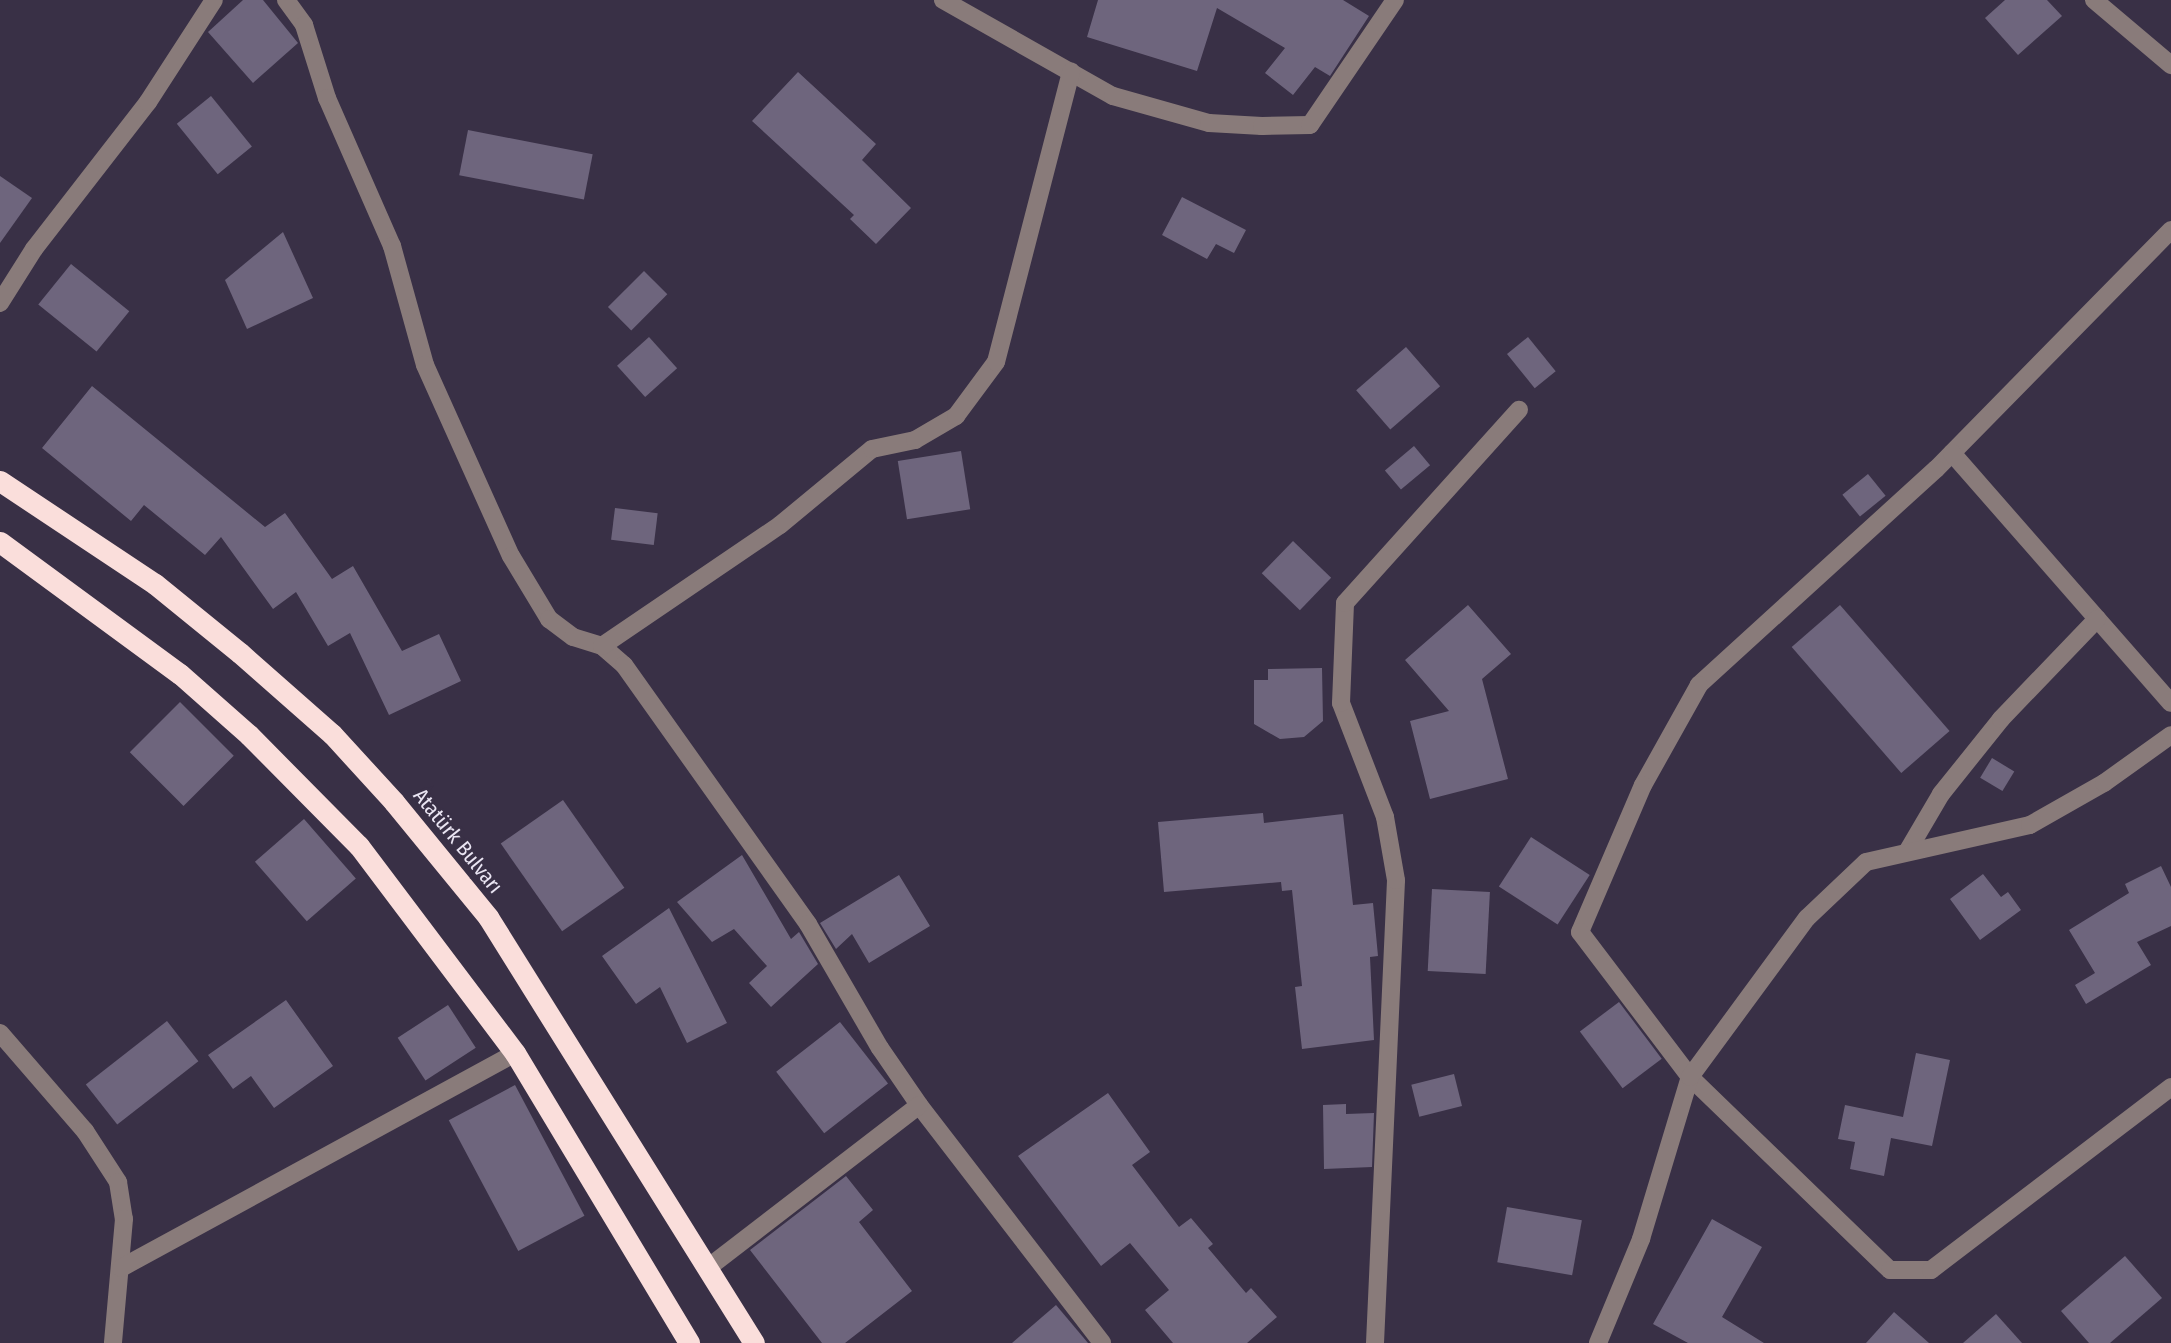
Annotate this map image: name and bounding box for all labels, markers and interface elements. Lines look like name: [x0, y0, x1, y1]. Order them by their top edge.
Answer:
street label: Atatürk Bulvarı: [408, 783, 508, 899]

